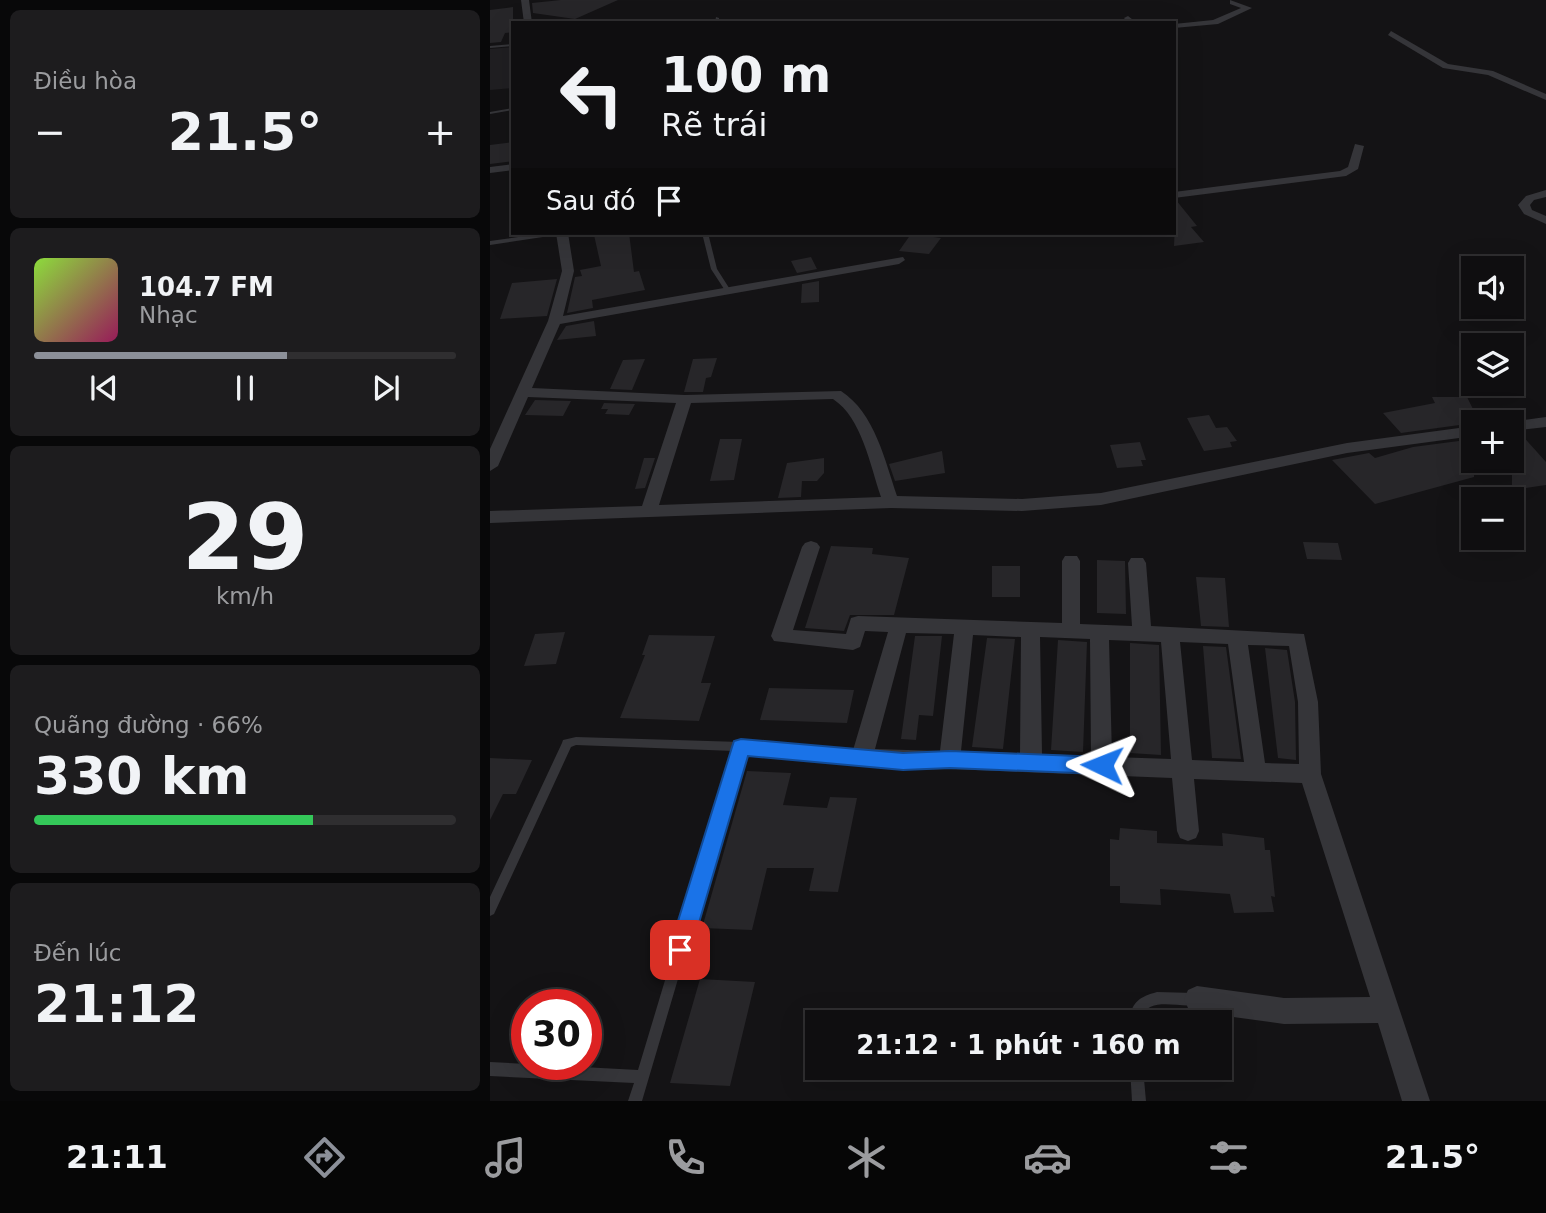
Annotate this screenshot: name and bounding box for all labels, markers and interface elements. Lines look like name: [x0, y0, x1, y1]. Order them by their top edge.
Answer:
text: 100 m: [661, 47, 831, 104]
icon: left: [546, 49, 637, 140]
text: Điều hòa: [34, 68, 137, 94]
text: 21.5°: [168, 102, 322, 162]
text: Rẽ trái: [661, 106, 767, 144]
text: −: [34, 110, 66, 154]
text: +: [424, 110, 456, 154]
icon: arrive: [650, 182, 688, 220]
text: Sau đó: [546, 186, 636, 216]
map controls: [1461, 256, 1524, 550]
button: sound: [1461, 256, 1524, 319]
text: 104.7 FM: [139, 272, 274, 302]
text: Nhạc: [139, 302, 198, 328]
button: layers: [1461, 333, 1524, 396]
icon: previous: [85, 369, 123, 407]
icon: pause: [226, 369, 264, 407]
icon: next: [367, 369, 405, 407]
button: +: [1461, 410, 1524, 473]
text: 29: [182, 485, 308, 590]
button: −: [1461, 487, 1524, 550]
text: km/h: [216, 583, 274, 609]
text: Quãng đường · 66%: [34, 712, 263, 738]
position arrow: [1065, 728, 1139, 802]
text: 330 km: [34, 746, 249, 806]
pin: [650, 920, 710, 980]
icon: arrive: [661, 931, 699, 969]
text: Đến lúc: [34, 940, 121, 966]
text: 21:12: [34, 974, 200, 1034]
speed limit sign: 30: [511, 989, 602, 1080]
text: 21:12 · 1 phút · 160 m: [856, 1030, 1181, 1060]
icon: directions: [300, 1133, 349, 1182]
icon: music: [481, 1133, 530, 1182]
icon: phone: [661, 1133, 710, 1182]
icon: climate: [842, 1133, 891, 1182]
icon: car: [1023, 1133, 1072, 1182]
icon: filters: [1204, 1133, 1253, 1182]
text: 21:11: [66, 1138, 168, 1176]
text: 21.5°: [1385, 1138, 1480, 1176]

